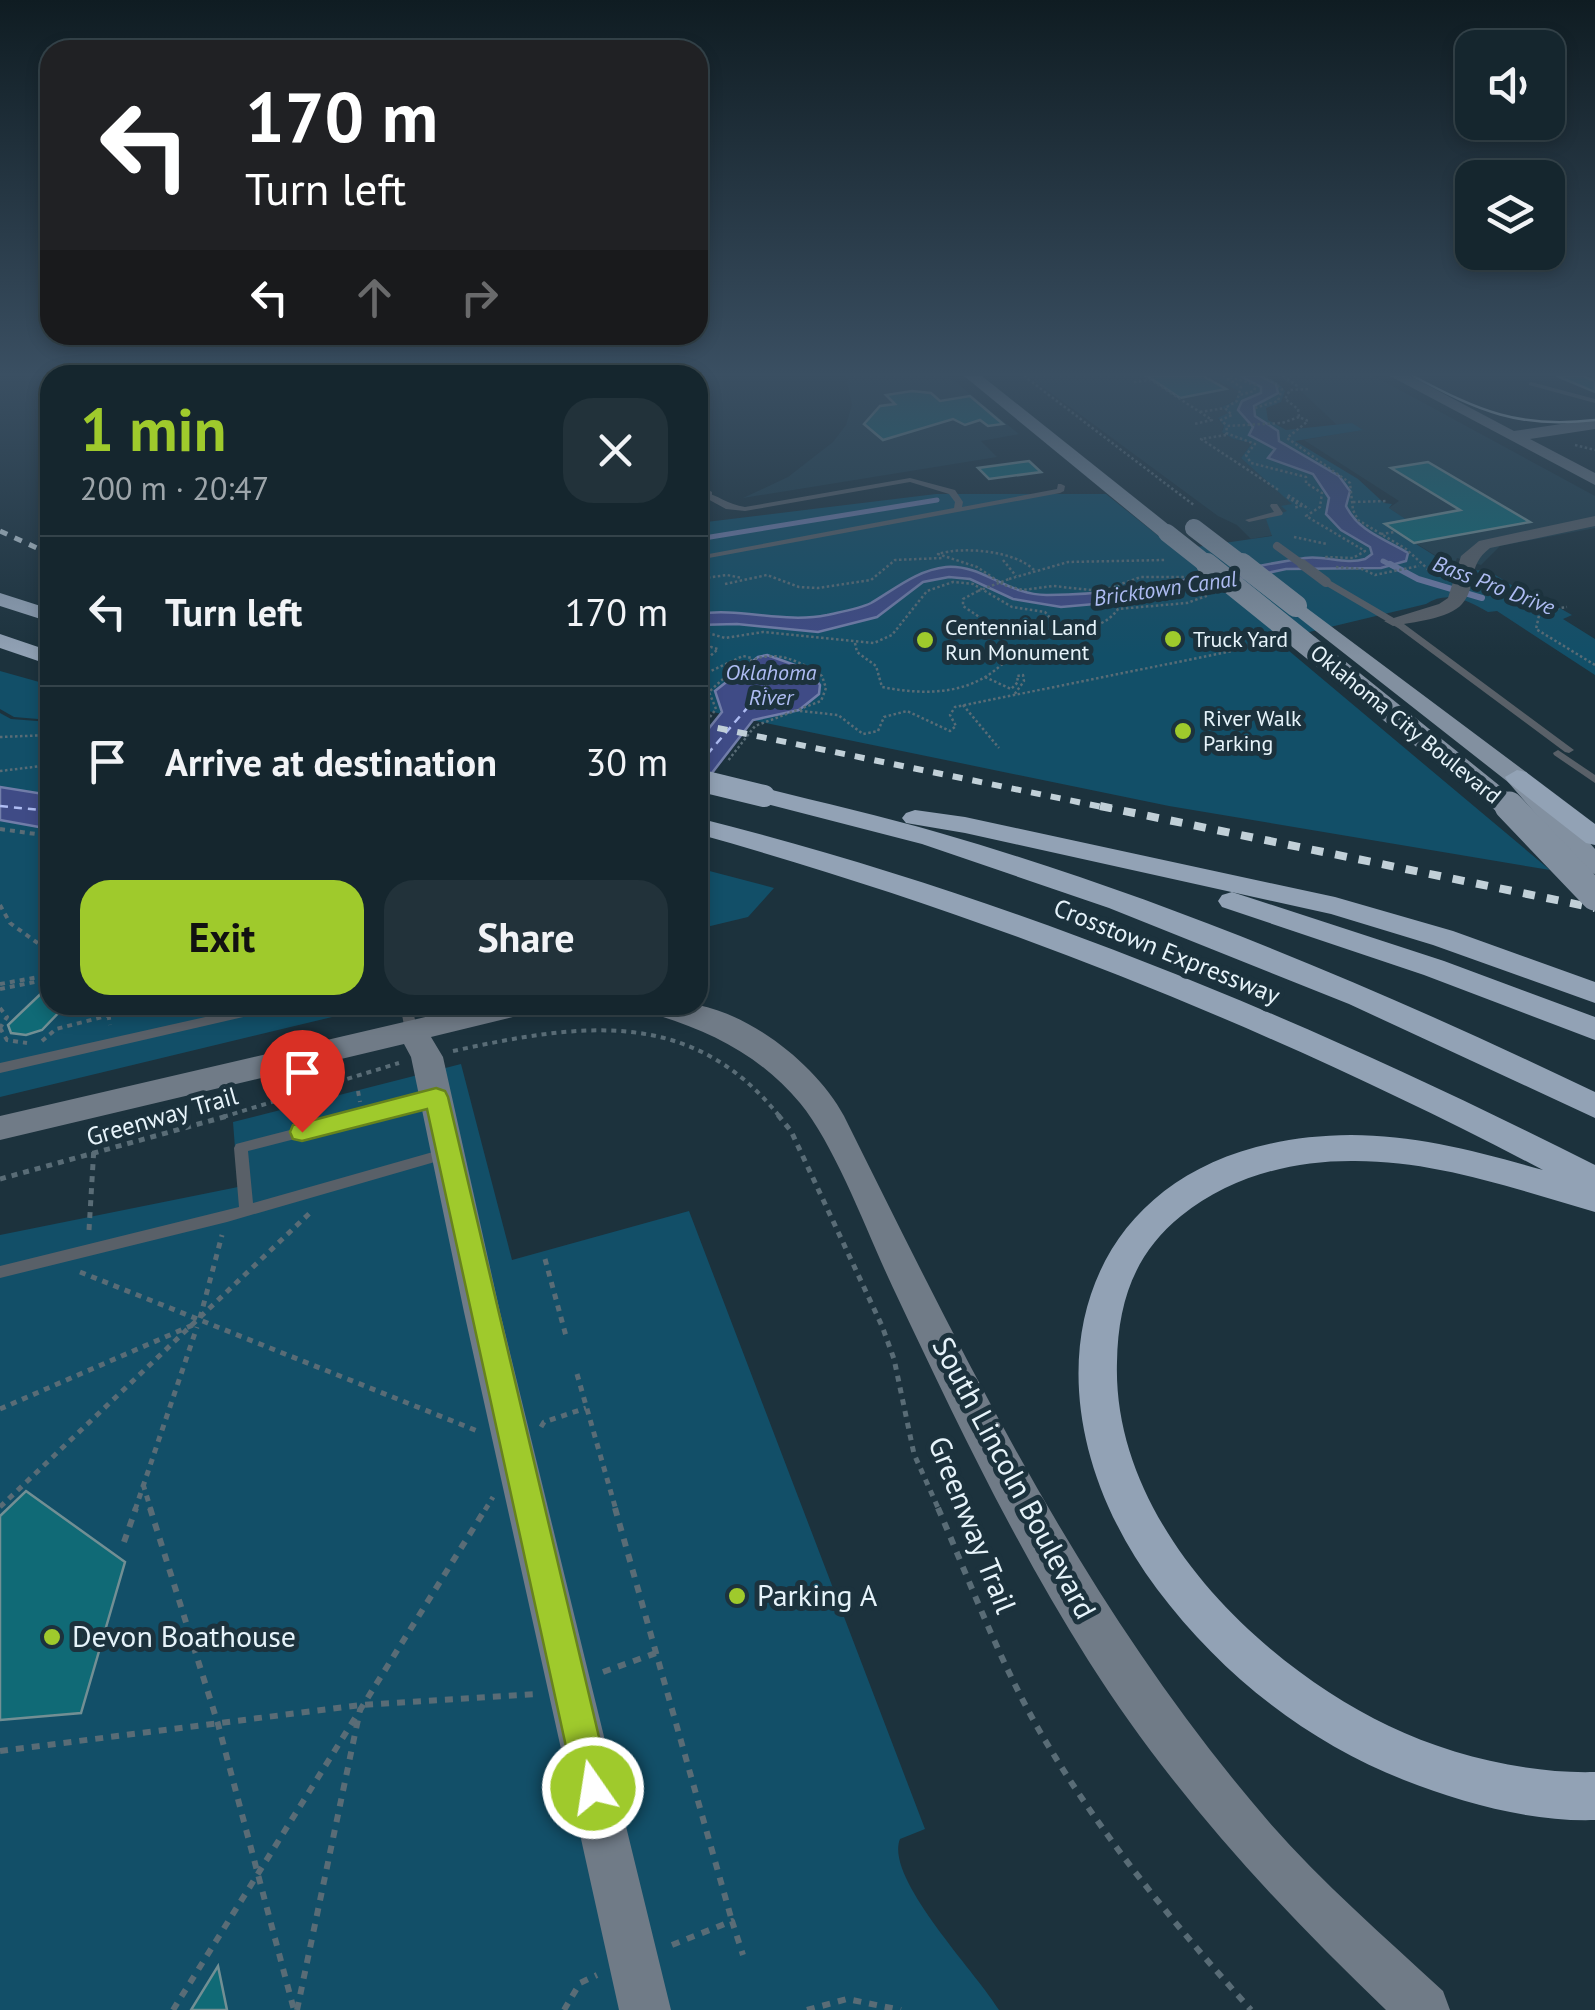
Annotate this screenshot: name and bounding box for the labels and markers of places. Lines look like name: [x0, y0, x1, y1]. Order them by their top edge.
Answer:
place label: Centennial Land Run Monument: [945, 613, 1097, 666]
place label: Truck Yard: [1193, 625, 1288, 653]
marker: Truck Yard: [1162, 628, 1184, 650]
marker: Centennial Land Run Monument: [914, 629, 936, 651]
place label: River Walk Parking: [1203, 704, 1302, 757]
marker: River Walk Parking: [1172, 720, 1194, 742]
pin: [260, 1030, 345, 1133]
place label: Parking A: [757, 1575, 878, 1614]
marker: Parking A: [726, 1585, 748, 1607]
place label: Devon Boathouse: [72, 1616, 296, 1655]
marker: Devon Boathouse: [41, 1626, 63, 1648]

